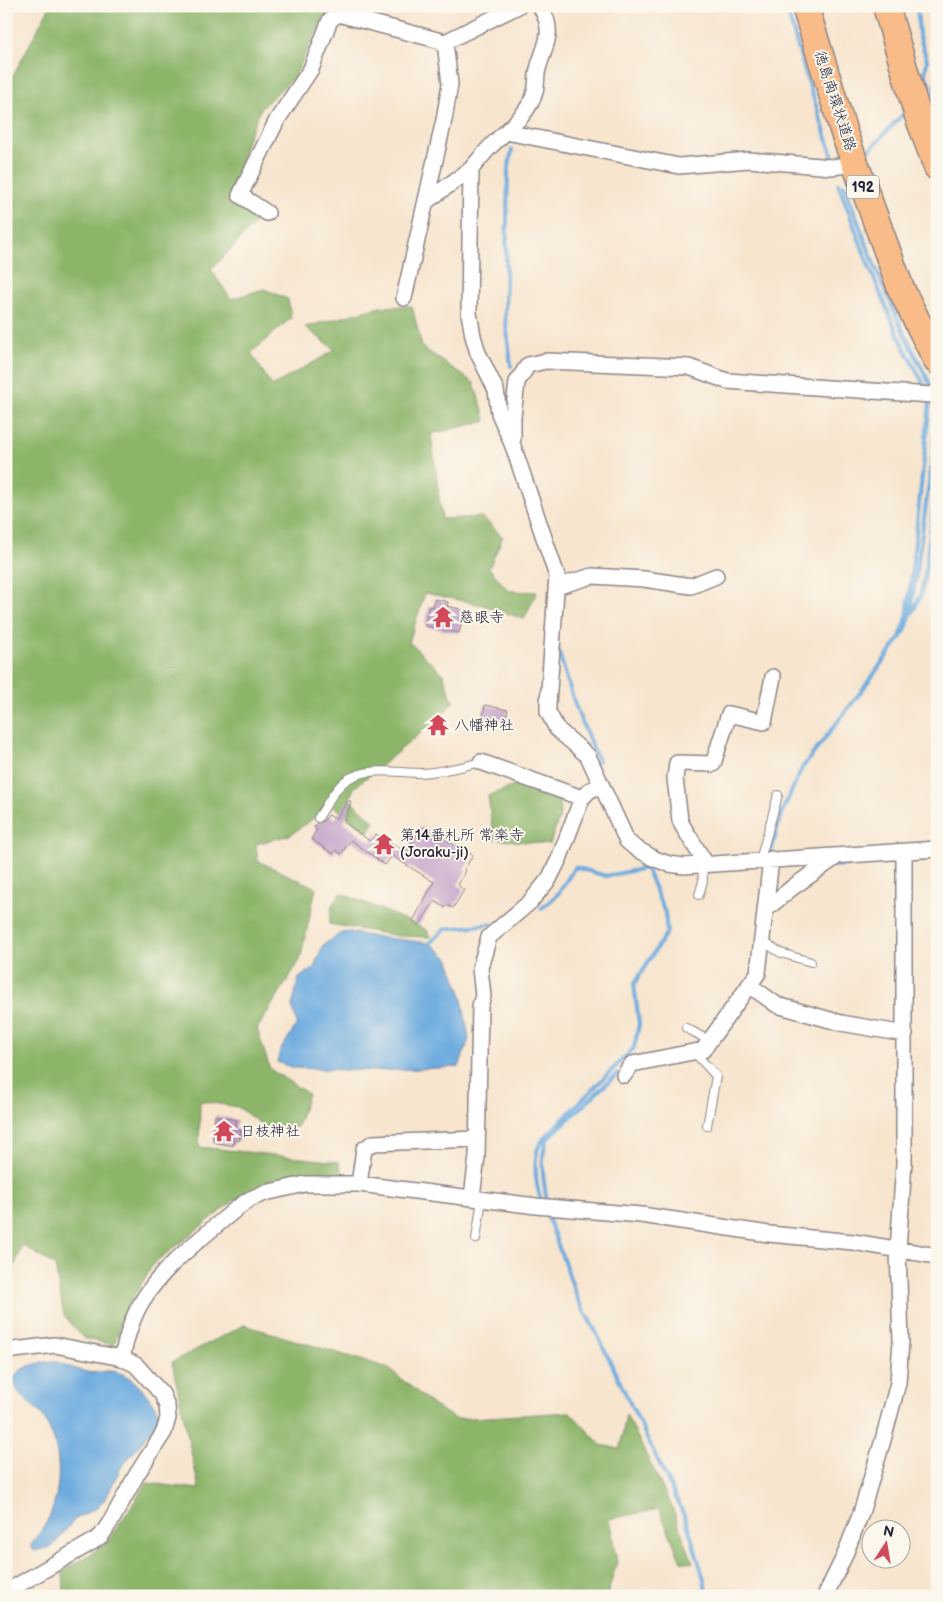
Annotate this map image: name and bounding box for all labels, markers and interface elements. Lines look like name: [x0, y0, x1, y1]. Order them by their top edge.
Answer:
street label: 徳島南環状道路: [810, 48, 860, 154]
road number: 192: [847, 176, 879, 198]
temple icon: 慈眼寺: [430, 604, 456, 630]
place label: 慈眼寺: [459, 608, 504, 627]
temple icon: 八幡神社: [425, 712, 451, 738]
place label: 八幡神社: [454, 716, 514, 735]
place label: 第14番札所 常楽寺 (Joraku-ji): [400, 826, 524, 862]
temple icon: 第14番札所 常楽寺 (Joraku-ji): [371, 831, 397, 857]
temple icon: 日枝神社: [211, 1118, 237, 1144]
place label: 日枝神社: [240, 1122, 300, 1141]
north arrow: [860, 1520, 910, 1570]
text: N: [882, 1522, 896, 1541]

